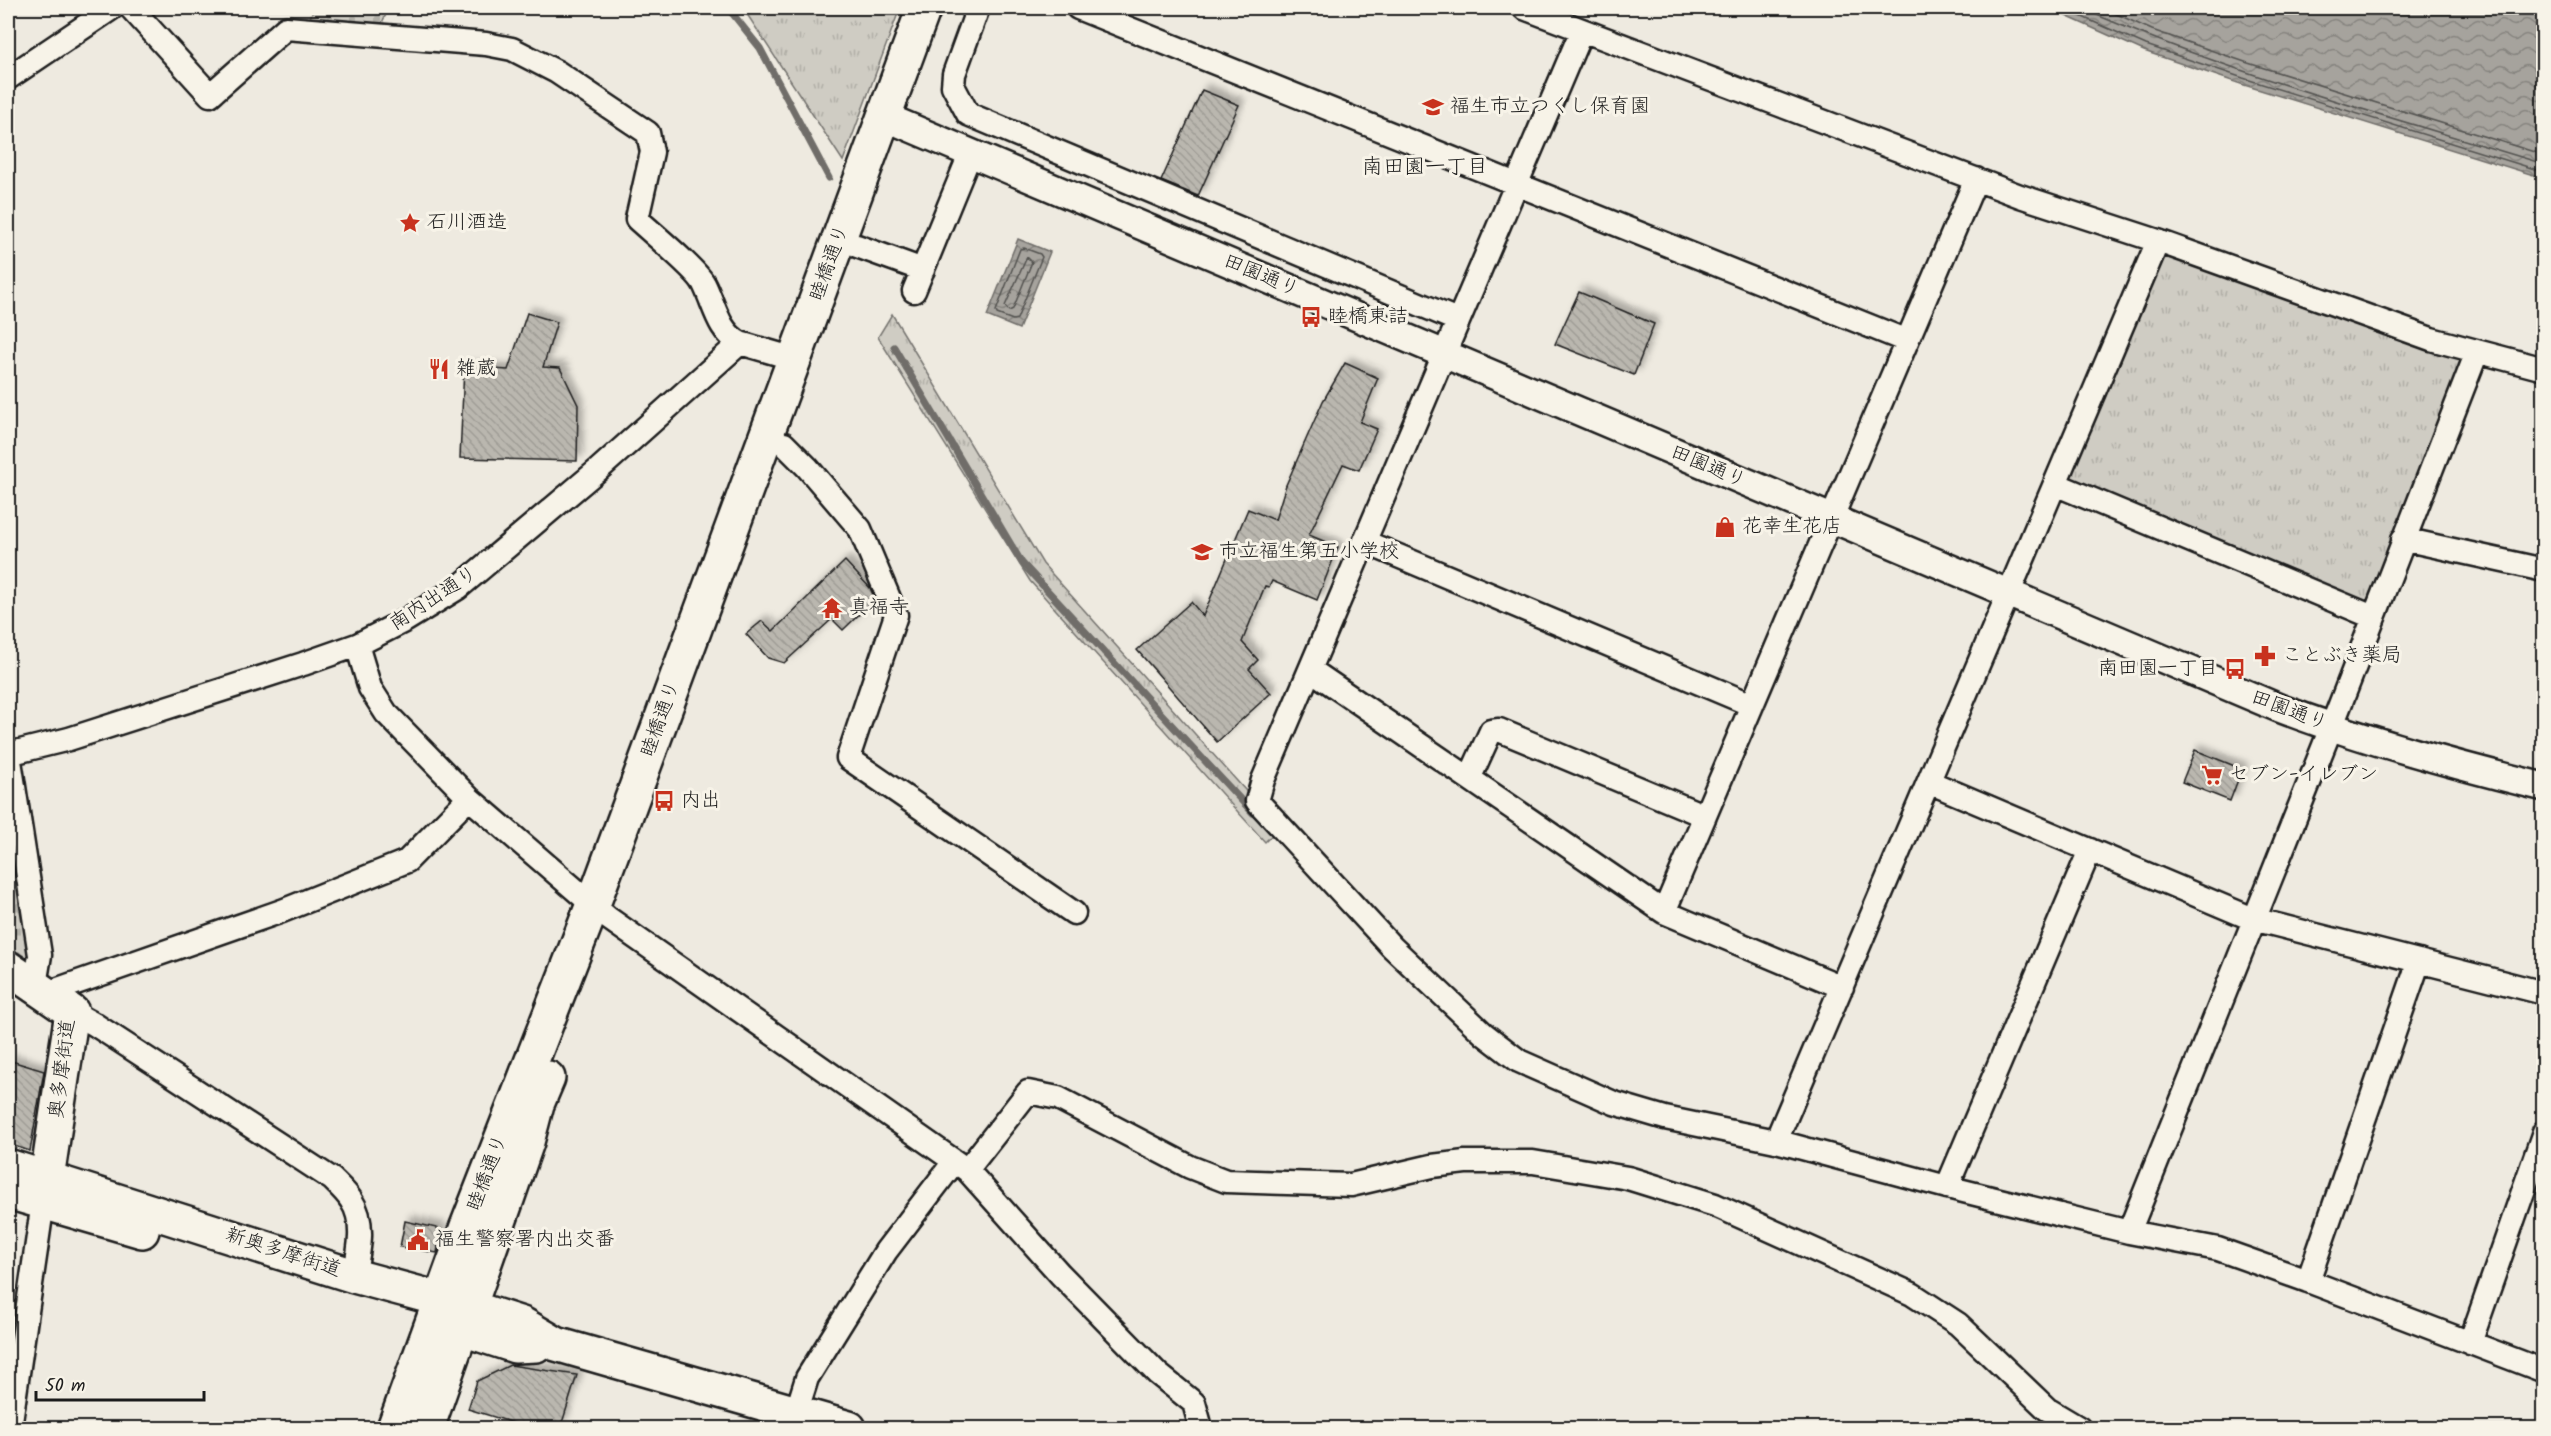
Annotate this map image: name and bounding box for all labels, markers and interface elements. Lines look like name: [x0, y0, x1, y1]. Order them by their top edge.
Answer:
place label: 福生市立つくし保育園: [1450, 91, 1650, 123]
school or university icon: 福生市立つくし保育園: [1421, 95, 1445, 119]
district label: 南田園一丁目: [1362, 151, 1488, 184]
place label: 石川酒造: [427, 207, 507, 239]
place icon: 石川酒造: [398, 211, 422, 235]
street label: 睦橋通り: [801, 220, 859, 306]
street label: 田園通り: [1218, 246, 1304, 306]
place label: 睦橋東詰: [1328, 301, 1408, 333]
bus stop icon: 睦橋東詰: [1299, 305, 1323, 329]
place label: 雑蔵: [456, 353, 496, 385]
restaurant icon: 雑蔵: [427, 357, 451, 381]
street label: 田園通り: [1665, 437, 1751, 497]
place label: 花幸生花店: [1742, 511, 1842, 543]
shop icon: 花幸生花店: [1713, 515, 1737, 539]
place label: 市立福生第五小学校: [1219, 536, 1399, 568]
school or university icon: 市立福生第五小学校: [1190, 540, 1214, 564]
street label: 南内出通り: [383, 558, 485, 640]
place label: 真福寺: [849, 592, 909, 624]
temple icon: 真福寺: [820, 596, 844, 620]
place label: ことぶき薬局: [2282, 640, 2402, 672]
pharmacy icon: ことぶき薬局: [2253, 644, 2277, 668]
place label: 南田園一丁目: [2098, 653, 2218, 685]
bus stop icon: 南田園一丁目: [2223, 657, 2247, 681]
street label: 睦橋通り: [632, 676, 690, 762]
street label: 田園通り: [2246, 682, 2332, 740]
place label: セブン-イレブン: [2229, 759, 2378, 791]
supermarket icon: セブン-イレブン: [2200, 763, 2224, 787]
place label: 内出: [681, 785, 721, 817]
bus stop icon: 内出: [652, 789, 676, 813]
street label: 奥多摩街道: [41, 1017, 85, 1121]
street label: 睦橋通り: [459, 1130, 517, 1216]
street label: 新奥多摩街道: [221, 1219, 345, 1287]
place label: 福生警察署内出交番: [435, 1224, 615, 1256]
public building icon: 福生警察署内出交番: [406, 1228, 430, 1252]
scale bar: [36, 1364, 204, 1402]
text: 50 m: [45, 1372, 85, 1401]

